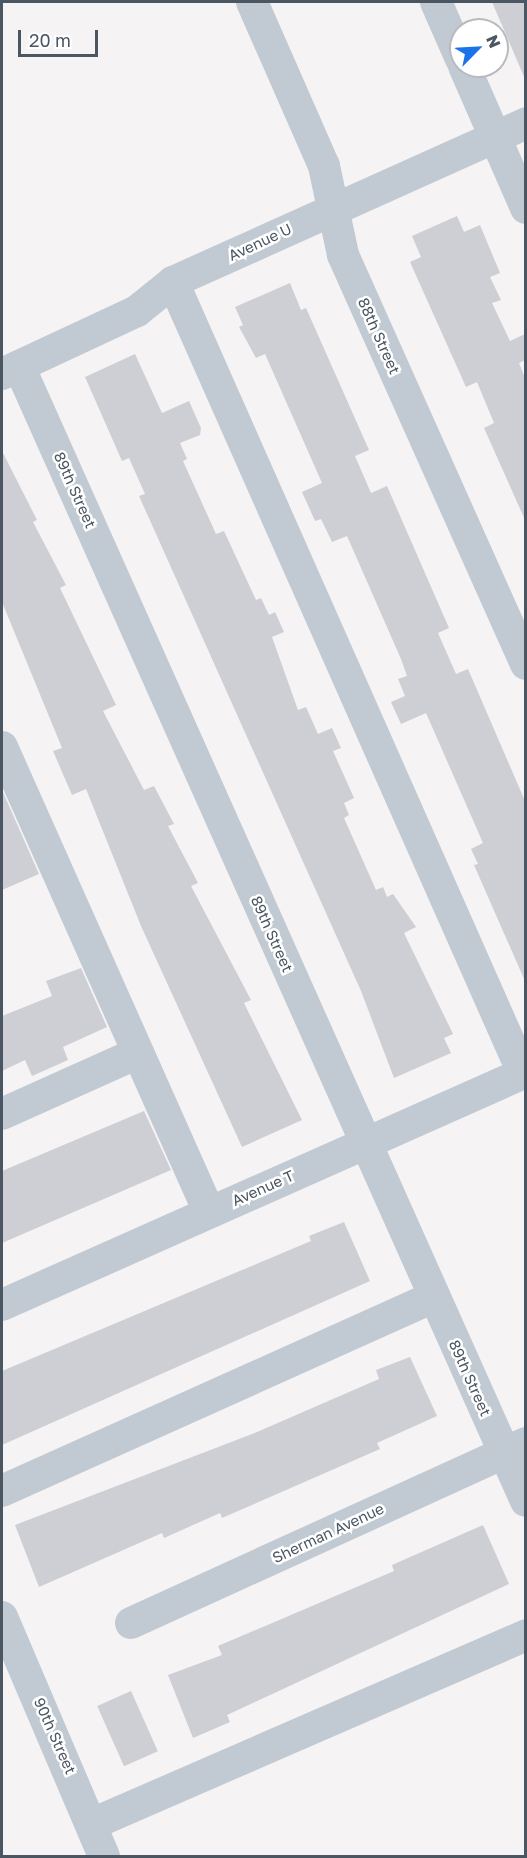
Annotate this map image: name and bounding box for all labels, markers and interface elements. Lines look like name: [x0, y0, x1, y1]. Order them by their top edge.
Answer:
scale bar: [21, 18, 100, 56]
north arrow: [449, 18, 509, 78]
text: 20 m: [29, 29, 71, 51]
text: N: [482, 32, 505, 51]
street label: Avenue U: [226, 220, 294, 264]
street label: 88th Street: [354, 295, 404, 377]
street label: 89th Street: [50, 449, 100, 531]
street label: 89th Street: [247, 893, 297, 975]
street label: Avenue T: [229, 1166, 297, 1210]
street label: 89th Street: [445, 1337, 495, 1419]
street label: Sherman Avenue: [269, 1499, 387, 1567]
street label: 90th Street: [30, 1695, 80, 1777]

